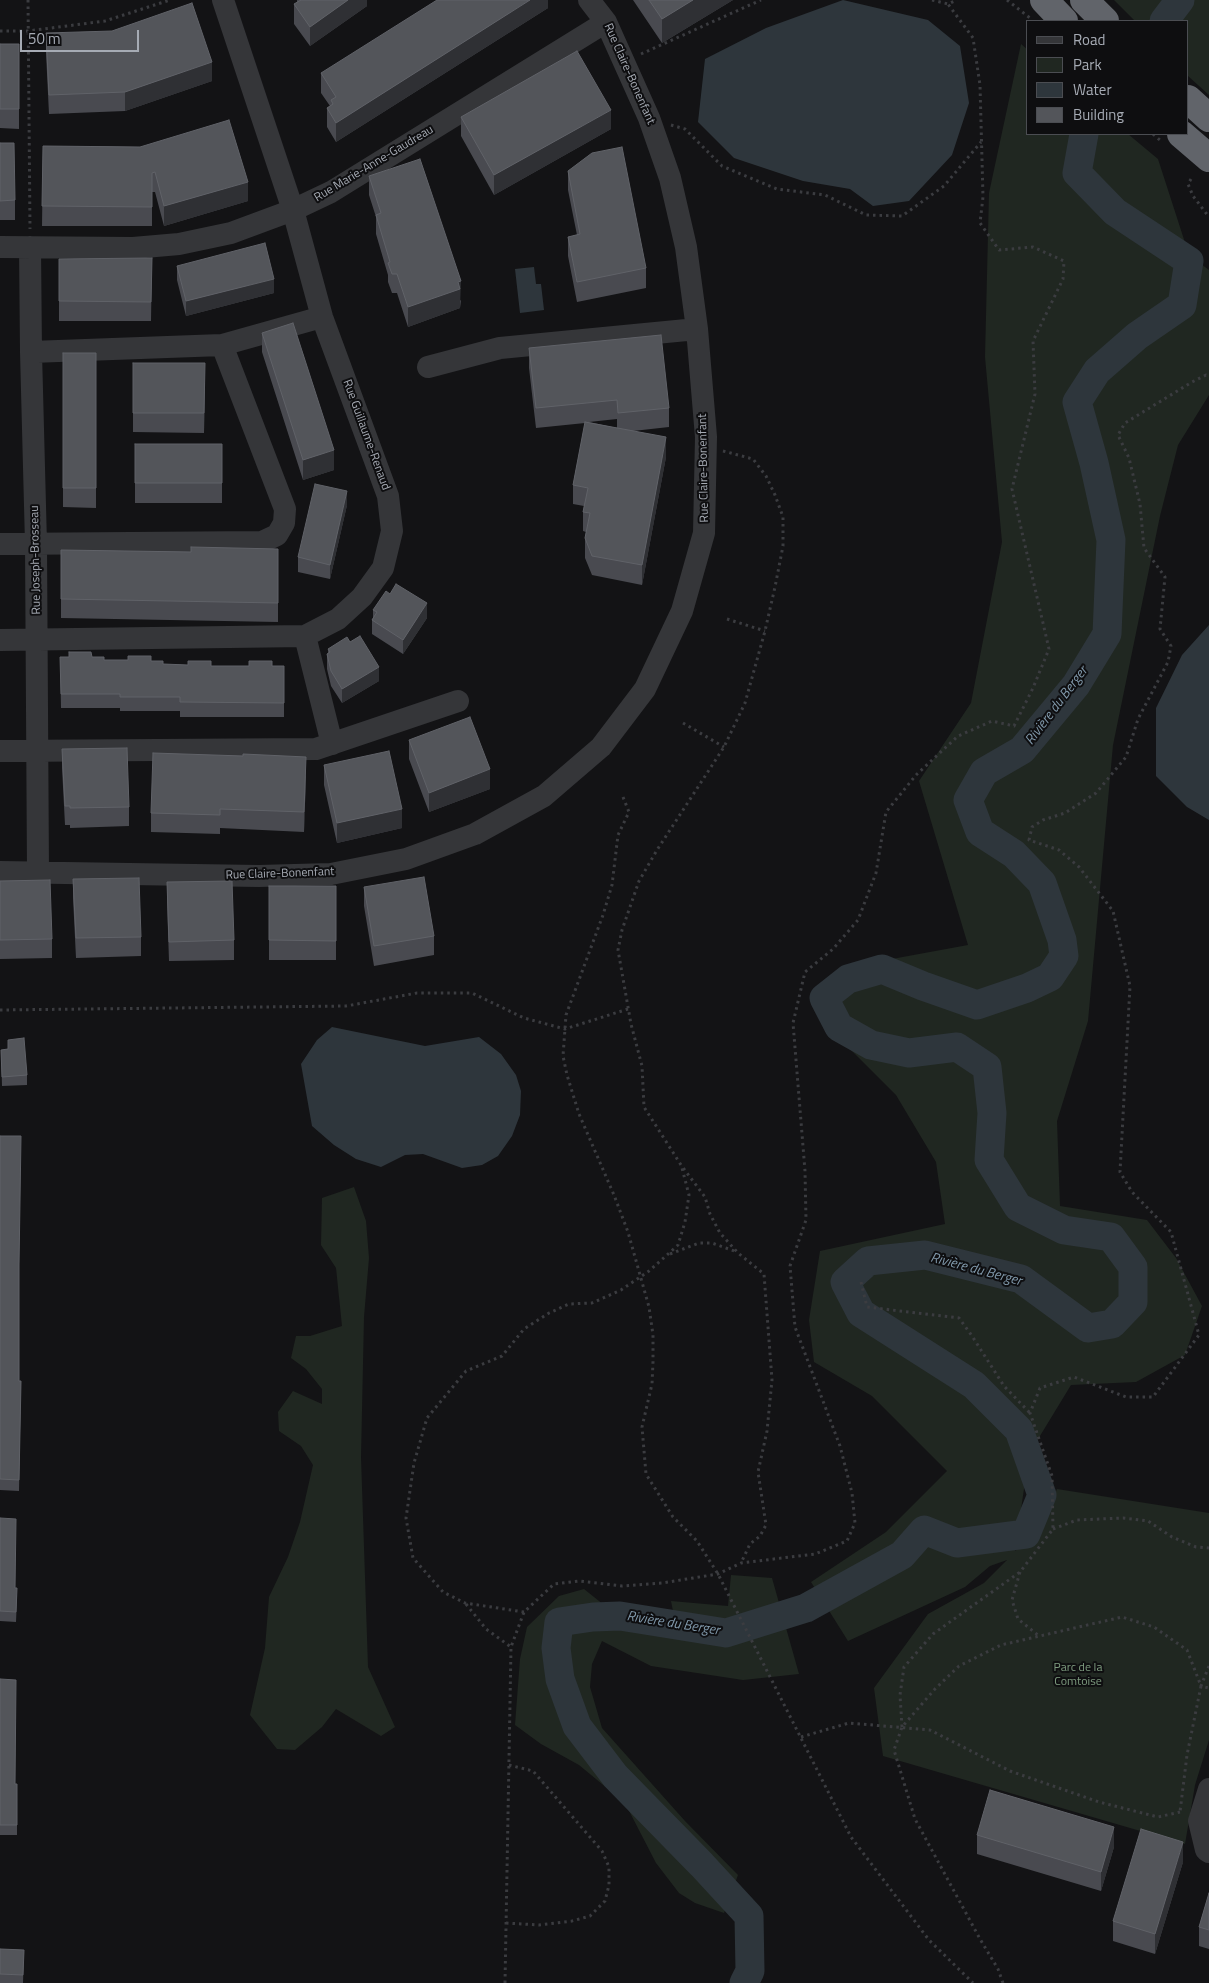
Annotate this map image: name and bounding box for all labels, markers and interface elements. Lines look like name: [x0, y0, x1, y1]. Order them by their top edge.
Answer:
scale bar: [22, 20, 141, 52]
legend: [1026, 20, 1189, 135]
street label: Rue Claire-Bonenfant: [600, 21, 658, 127]
text: 50 m: [28, 27, 61, 50]
text: Road: [1073, 28, 1105, 51]
text: Park: [1073, 53, 1102, 76]
text: Water: [1073, 78, 1112, 101]
text: Building: [1073, 103, 1124, 126]
street label: Rue Marie-Anne-Gaudreau: [312, 123, 436, 205]
street label: Rue Guillaume-Renaud: [339, 378, 393, 492]
street label: Rue Claire-Bonenfant: [696, 413, 712, 523]
street label: Rue Joseph-Brosseau: [28, 505, 44, 615]
water label: Rivière du Berger: [1022, 664, 1092, 748]
street label: Rue Claire-Bonenfant: [225, 865, 335, 883]
water label: Rivière du Berger: [929, 1250, 1023, 1290]
water label: Rivière du Berger: [625, 1608, 721, 1640]
park label: Parc de la Comtoise: [1054, 1661, 1102, 1689]

